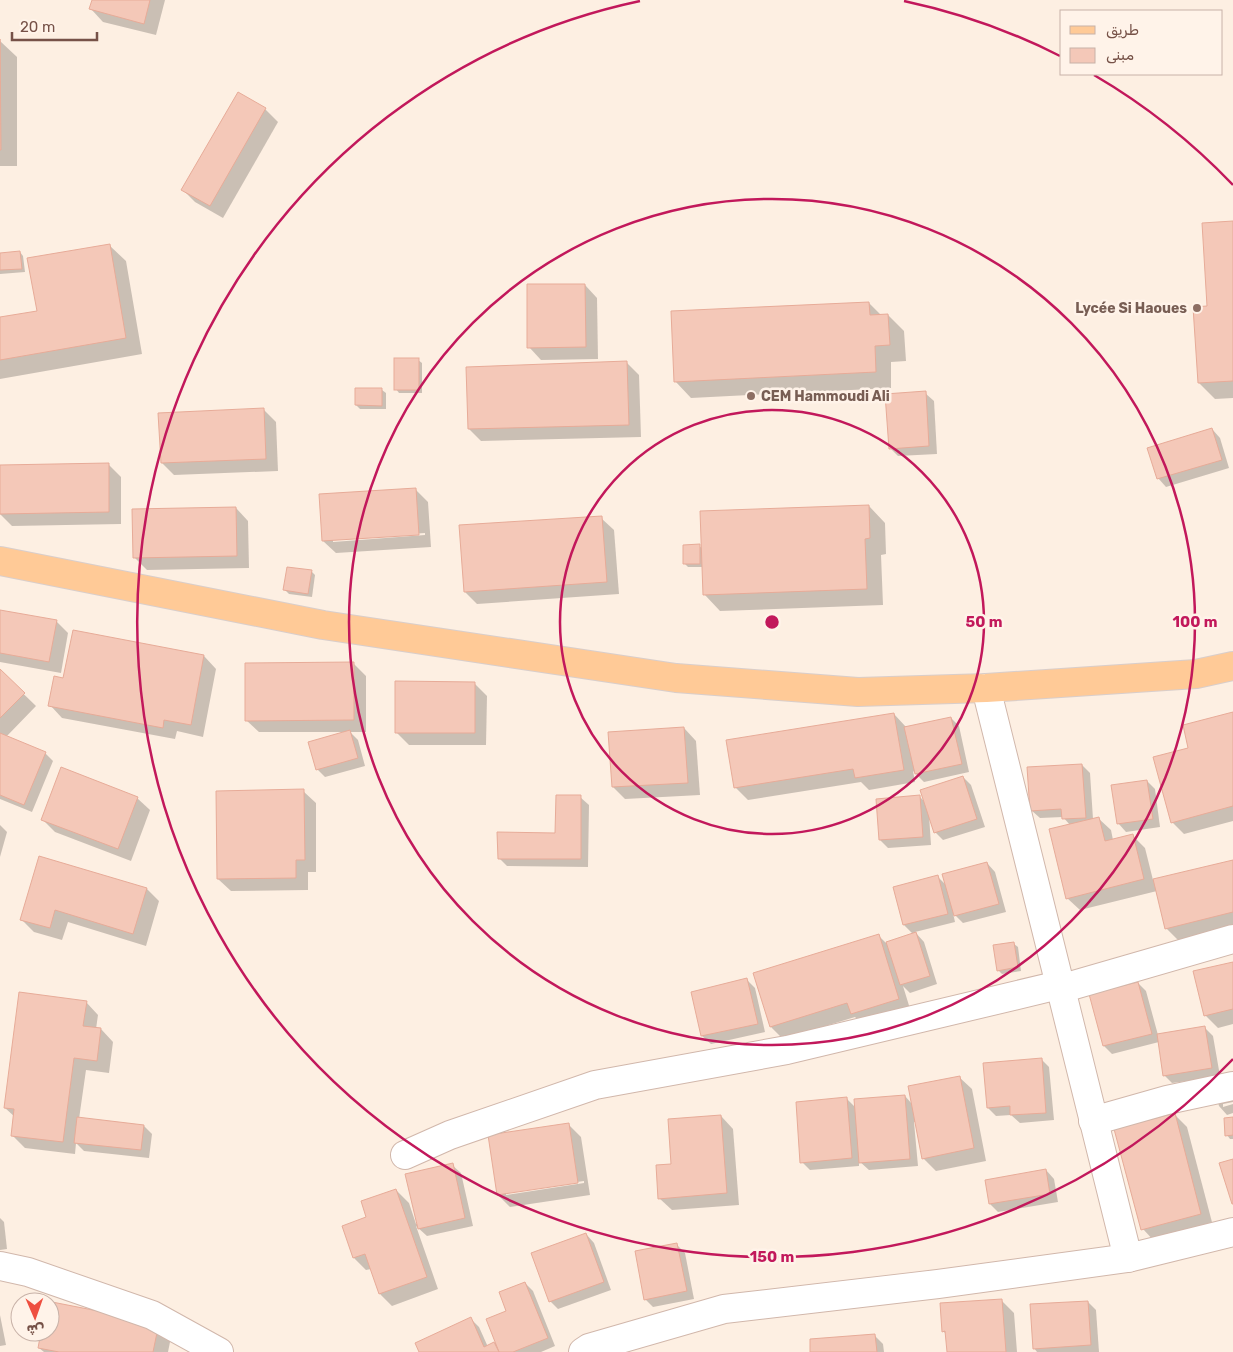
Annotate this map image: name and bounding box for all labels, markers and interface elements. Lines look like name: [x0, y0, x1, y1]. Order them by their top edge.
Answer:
scale bar: [12, 10, 98, 42]
legend: [1060, 10, 1223, 75]
text: 20 m: [20, 18, 55, 36]
text: طريق: [1106, 21, 1139, 39]
text: مبنى: [1106, 46, 1134, 64]
place label: Lycée Si Haoues: [1075, 300, 1187, 317]
marker: Lycée Si Haoues: [1191, 302, 1203, 314]
place label: CEM Hammoudi Ali: [761, 388, 890, 405]
marker: CEM Hammoudi Ali: [745, 390, 757, 402]
centre of rings: [763, 613, 781, 631]
text: 50 m: [966, 613, 1002, 631]
text: 100 m: [1173, 613, 1217, 631]
text: 150 m: [750, 1248, 794, 1266]
north arrow: [10, 1292, 60, 1342]
text: ش: [26, 1321, 45, 1338]

